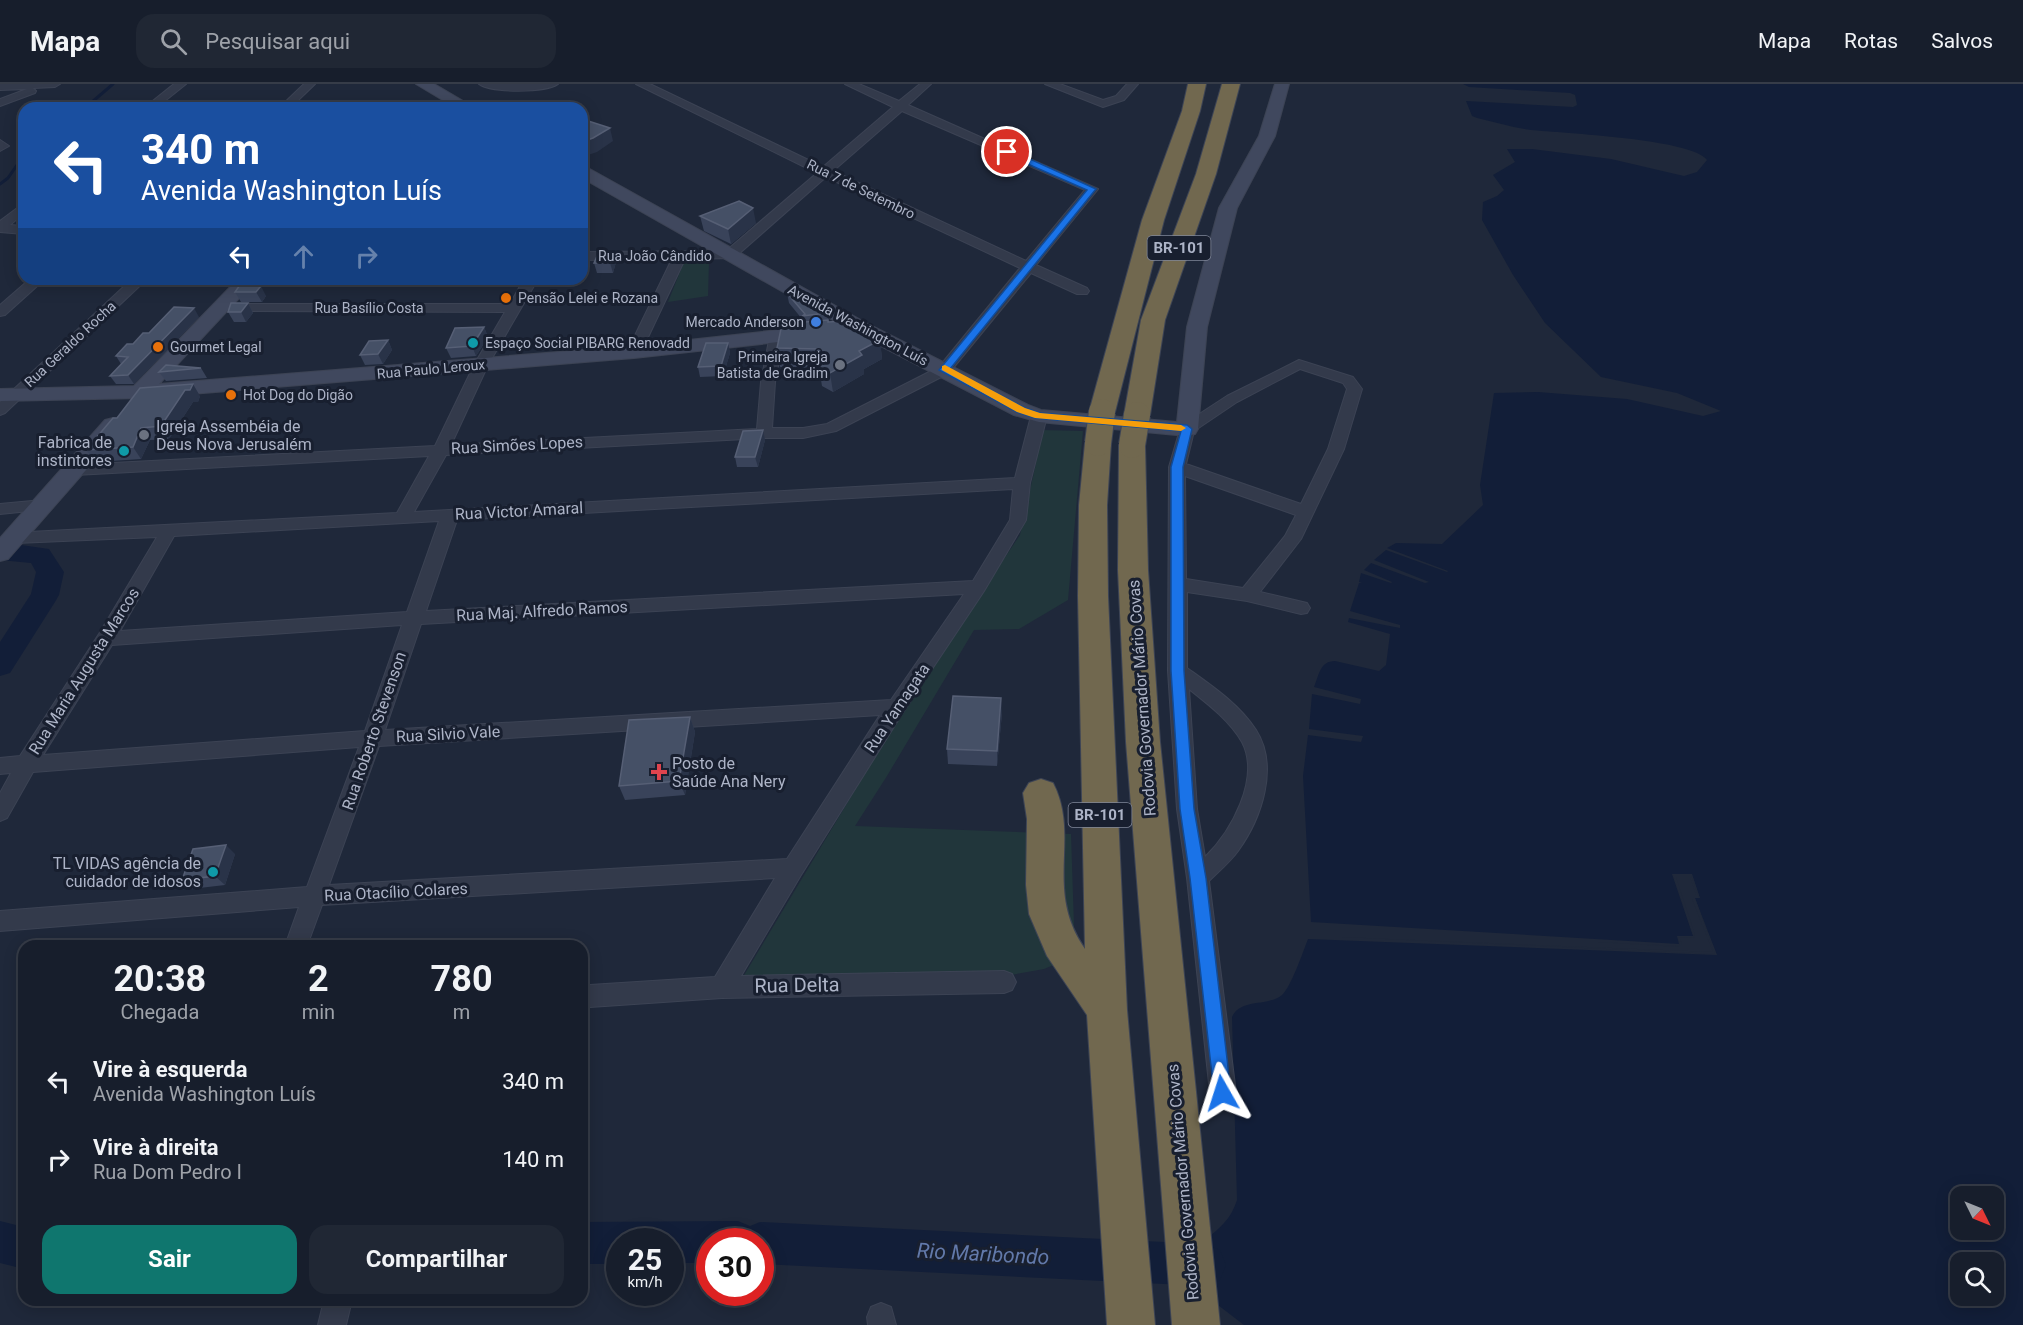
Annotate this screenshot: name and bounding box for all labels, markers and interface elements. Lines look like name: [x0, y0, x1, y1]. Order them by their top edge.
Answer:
search box: [136, 14, 556, 68]
text: Mapa: [30, 25, 100, 58]
icon: search: [157, 25, 190, 58]
text: Pesquisar aqui: [205, 29, 350, 54]
text: Mapa: [1758, 29, 1811, 53]
text: Rotas: [1844, 29, 1898, 53]
text: Salvos: [1931, 29, 1993, 53]
text: 340 m: [141, 125, 260, 174]
icon: left: [42, 126, 120, 204]
pin: [981, 126, 1032, 177]
icon: arrive: [990, 135, 1023, 168]
street label: Rua 7 de Setembro: [804, 156, 918, 222]
text: Avenida Washington Luís: [141, 175, 442, 207]
road number: BR-101: [1148, 236, 1210, 260]
icon: left: [224, 240, 257, 273]
icon: ahead: [287, 240, 320, 273]
icon: right: [350, 240, 383, 273]
street label: Rua João Cândido: [598, 248, 712, 264]
street label: Avenida Washington Luís: [785, 281, 931, 369]
place label: Pensão Lelei e Rozana: [518, 290, 658, 306]
marker: Pensão Lelei e Rozana: [499, 291, 513, 305]
street label: Rua Geraldo Rocha: [21, 298, 119, 390]
street label: Rua Basílio Costa: [314, 300, 424, 316]
place label: Mercado Anderson: [686, 314, 804, 330]
marker: Mercado Anderson: [809, 315, 823, 329]
place label: Espaço Social PIBARG Renovadd: [485, 335, 690, 351]
marker: Espaço Social PIBARG Renovadd: [466, 336, 480, 350]
place label: Gourmet Legal: [170, 339, 262, 355]
marker: Gourmet Legal: [151, 340, 165, 354]
place label: Primeira Igreja Batista de Gradim: [717, 349, 828, 381]
street label: Rua Paulo Leroux: [376, 356, 486, 382]
marker: Primeira Igreja Batista de Gradim: [833, 358, 847, 372]
place label: Hot Dog do Digão: [243, 387, 353, 403]
marker: Hot Dog do Digão: [224, 388, 238, 402]
place label: Igreja Assembéia de Deus Nova Jerusalém: [156, 417, 312, 454]
marker: Igreja Assembéia de Deus Nova Jerusalém: [137, 428, 151, 442]
street label: Rua Simões Lopes: [451, 432, 583, 458]
place label: Fabrica de instintores: [37, 433, 112, 470]
marker: Fabrica de instintores: [117, 444, 131, 458]
street label: Rua Victor Amaral: [454, 498, 584, 524]
street label: Rodovia Governador Mário Covas: [1124, 579, 1160, 817]
street label: Rua Maria Augusta Marcos: [25, 584, 143, 758]
street label: Rua Maj. Alfredo Ramos: [456, 597, 628, 625]
street label: Rua Roberto Stevenson: [338, 649, 410, 813]
street label: Rua Yamagata: [860, 660, 934, 756]
street label: Rua Silvio Vale: [395, 722, 501, 746]
place label: Posto de Saúde Ana Nery: [672, 754, 786, 791]
marker: Posto de Saúde Ana Nery: [650, 763, 668, 781]
road number: BR-101: [1068, 803, 1132, 827]
place label: TL VIDAS agência de cuidador de idosos: [53, 854, 201, 891]
marker: TL VIDAS agência de cuidador de idosos: [206, 865, 220, 879]
street label: Rua Otacílio Colares: [324, 879, 468, 905]
text: 20:38: [113, 958, 206, 1000]
text: 2: [308, 958, 329, 1000]
text: 780: [431, 958, 493, 1000]
street label: Rua Delta: [754, 972, 840, 998]
text: Chegada: [120, 1000, 199, 1024]
text: min: [302, 1000, 335, 1024]
text: m: [453, 1000, 470, 1024]
text: Vire à esquerda: [93, 1057, 247, 1082]
position arrow: [1190, 1061, 1254, 1125]
street label: Rodovia Governador Mário Covas: [1163, 1063, 1203, 1301]
icon: left: [42, 1065, 75, 1098]
text: 340 m: [502, 1069, 564, 1094]
text: Avenida Washington Luís: [93, 1082, 316, 1106]
text: Vire à direita: [93, 1135, 219, 1160]
icon: right: [42, 1143, 75, 1176]
text: 140 m: [502, 1147, 564, 1172]
text: Rua Dom Pedro I: [93, 1160, 242, 1184]
north arrow: [1950, 1186, 2004, 1240]
map controls: [1950, 1186, 2004, 1306]
button: Sair: [42, 1225, 297, 1294]
button: Compartilhar: [309, 1225, 564, 1294]
speed limit sign: 30: [696, 1228, 774, 1306]
water label: Rio Maribondo: [916, 1239, 1050, 1269]
text: 25: [628, 1242, 662, 1277]
button: search: [1950, 1252, 2004, 1306]
text: km/h: [627, 1273, 663, 1291]

